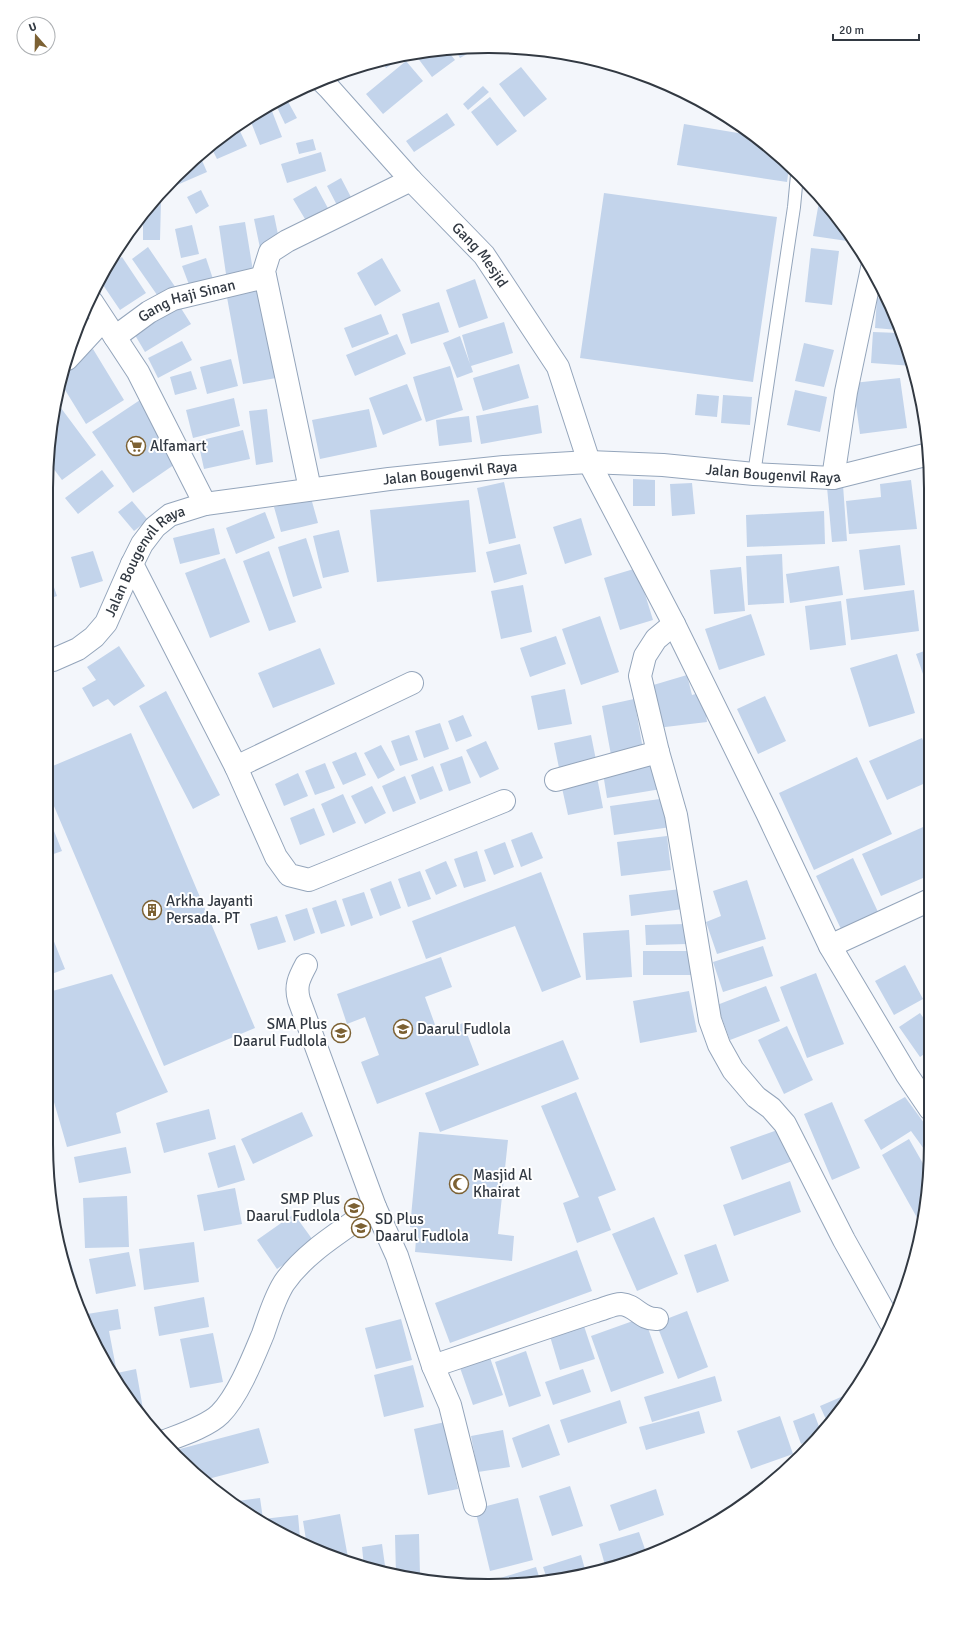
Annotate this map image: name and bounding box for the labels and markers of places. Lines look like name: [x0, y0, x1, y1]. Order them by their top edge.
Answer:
supermarket icon: Alfamart: [125, 435, 147, 457]
place label: Alfamart: [150, 437, 207, 455]
place label: Arkha Jayanti Persada. PT: [166, 892, 253, 927]
building icon: Arkha Jayanti Persada. PT: [141, 899, 163, 921]
place label: SMA Plus Daarul Fudlola: [233, 1015, 327, 1050]
school or university icon: Daarul Fudlola: [392, 1018, 414, 1040]
place label: Daarul Fudlola: [417, 1020, 511, 1038]
school or university icon: SMA Plus Daarul Fudlola: [330, 1022, 352, 1044]
place label: Masjid Al Khairat: [473, 1166, 532, 1201]
mosque icon: Masjid Al Khairat: [448, 1173, 470, 1195]
place label: SMP Plus Daarul Fudlola: [246, 1190, 340, 1225]
school or university icon: SMP Plus Daarul Fudlola: [343, 1197, 365, 1219]
place label: SD Plus Daarul Fudlola: [375, 1210, 469, 1245]
school or university icon: SD Plus Daarul Fudlola: [350, 1217, 372, 1239]

